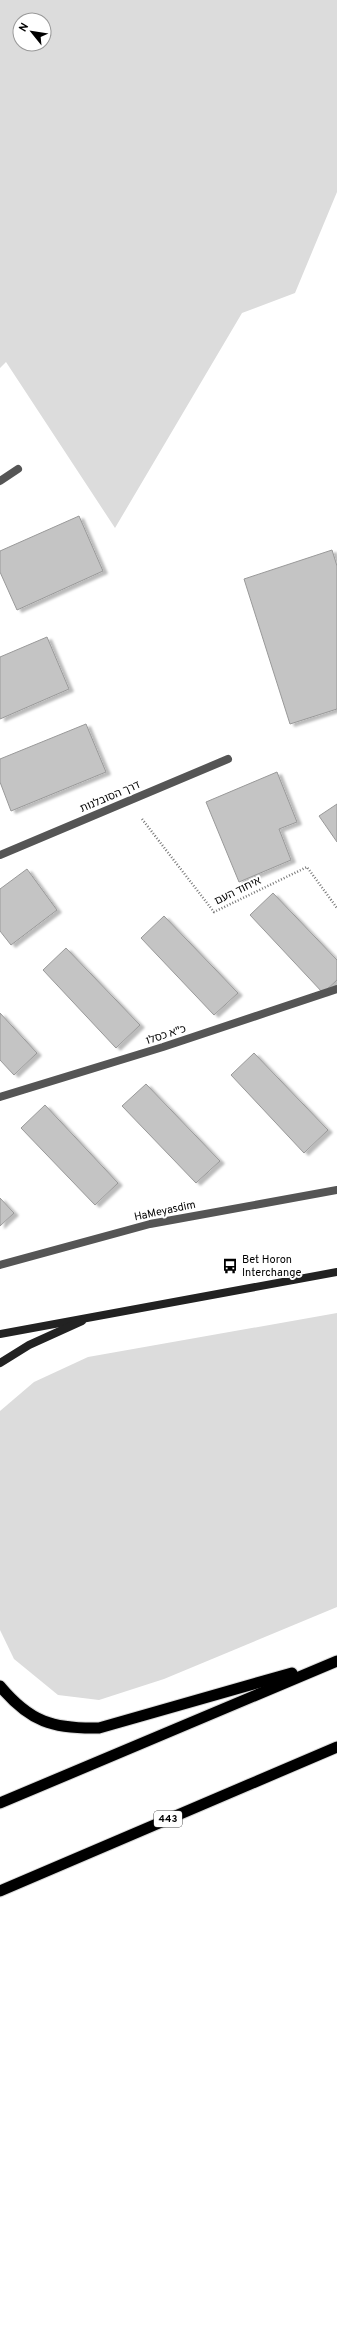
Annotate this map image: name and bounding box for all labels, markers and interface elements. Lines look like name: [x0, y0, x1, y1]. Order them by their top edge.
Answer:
north arrow: [12, 12, 52, 52]
text: N: [16, 21, 32, 34]
street label: דרך הסובלנות: [78, 778, 142, 816]
street label: איחוד העם: [212, 874, 264, 908]
street label: כ"א כסלו: [144, 1022, 188, 1048]
street label: HaMeyasdim: [133, 1198, 197, 1224]
place label: Bet Horon Interchange: [242, 1253, 301, 1280]
bus stop icon: Bet Horon Interchange: [221, 1257, 239, 1275]
road number: 443: [154, 1811, 182, 1827]

